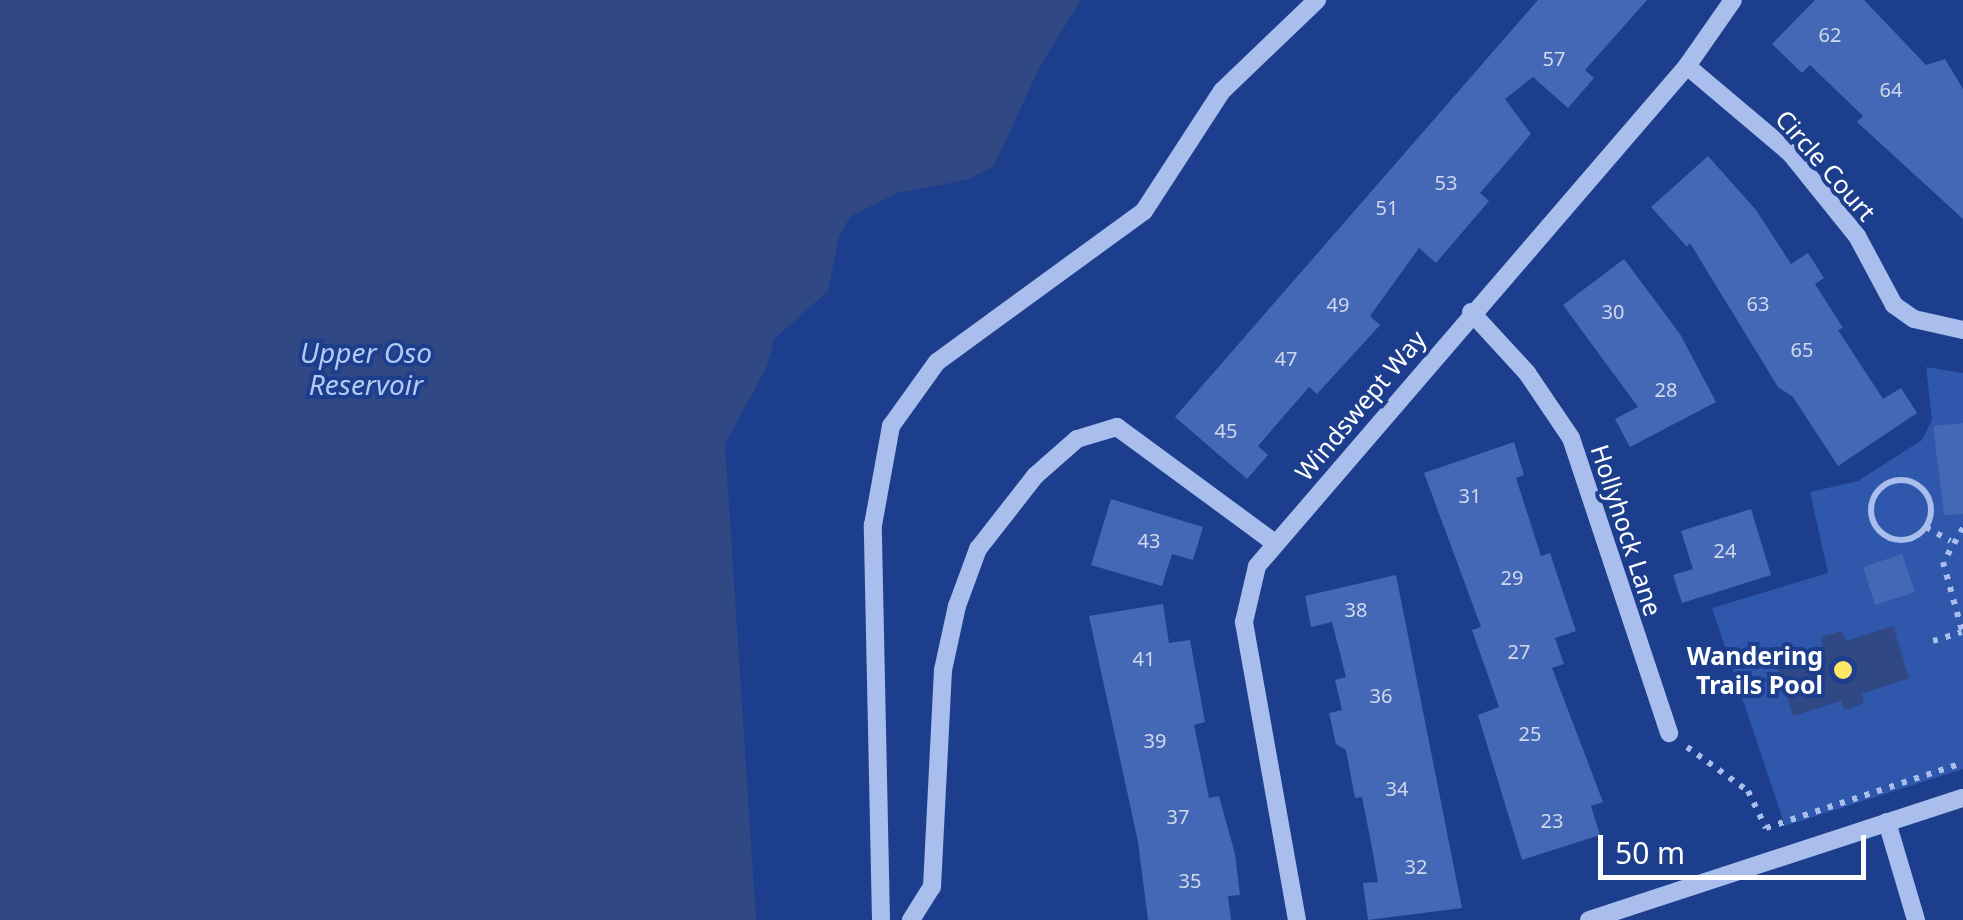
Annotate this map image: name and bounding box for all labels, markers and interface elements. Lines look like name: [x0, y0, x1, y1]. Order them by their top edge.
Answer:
house number: 62: [1819, 22, 1841, 46]
house number: 57: [1543, 46, 1565, 70]
house number: 64: [1880, 77, 1902, 101]
street label: Circle Court: [1770, 104, 1882, 226]
house number: 53: [1435, 170, 1457, 194]
house number: 51: [1376, 195, 1398, 219]
house number: 63: [1747, 291, 1769, 315]
house number: 49: [1327, 292, 1349, 316]
house number: 30: [1602, 299, 1624, 323]
street label: Windswept Way: [1289, 324, 1431, 486]
water label: Upper Oso Reservoir: [300, 335, 432, 401]
house number: 65: [1791, 337, 1813, 361]
house number: 47: [1275, 346, 1297, 370]
house number: 28: [1655, 377, 1677, 401]
house number: 45: [1215, 418, 1237, 442]
street label: Hollyhock Lane: [1585, 441, 1669, 619]
house number: 31: [1459, 483, 1481, 507]
house number: 43: [1138, 528, 1160, 552]
house number: 24: [1714, 538, 1736, 562]
house number: 29: [1501, 565, 1523, 589]
house number: 38: [1345, 597, 1367, 621]
house number: 27: [1508, 639, 1530, 663]
place label: Wandering Trails Pool: [1687, 641, 1823, 700]
house number: 41: [1133, 646, 1155, 670]
marker: Wandering Trails Pool: [1832, 659, 1854, 681]
house number: 36: [1370, 683, 1392, 707]
house number: 25: [1519, 721, 1541, 745]
house number: 39: [1144, 728, 1166, 752]
house number: 34: [1386, 776, 1408, 800]
house number: 37: [1167, 804, 1189, 828]
house number: 23: [1541, 808, 1563, 832]
scale bar: [1603, 815, 1870, 877]
text: 50 m: [1615, 832, 1685, 873]
house number: 32: [1405, 854, 1427, 878]
house number: 35: [1179, 868, 1201, 892]

